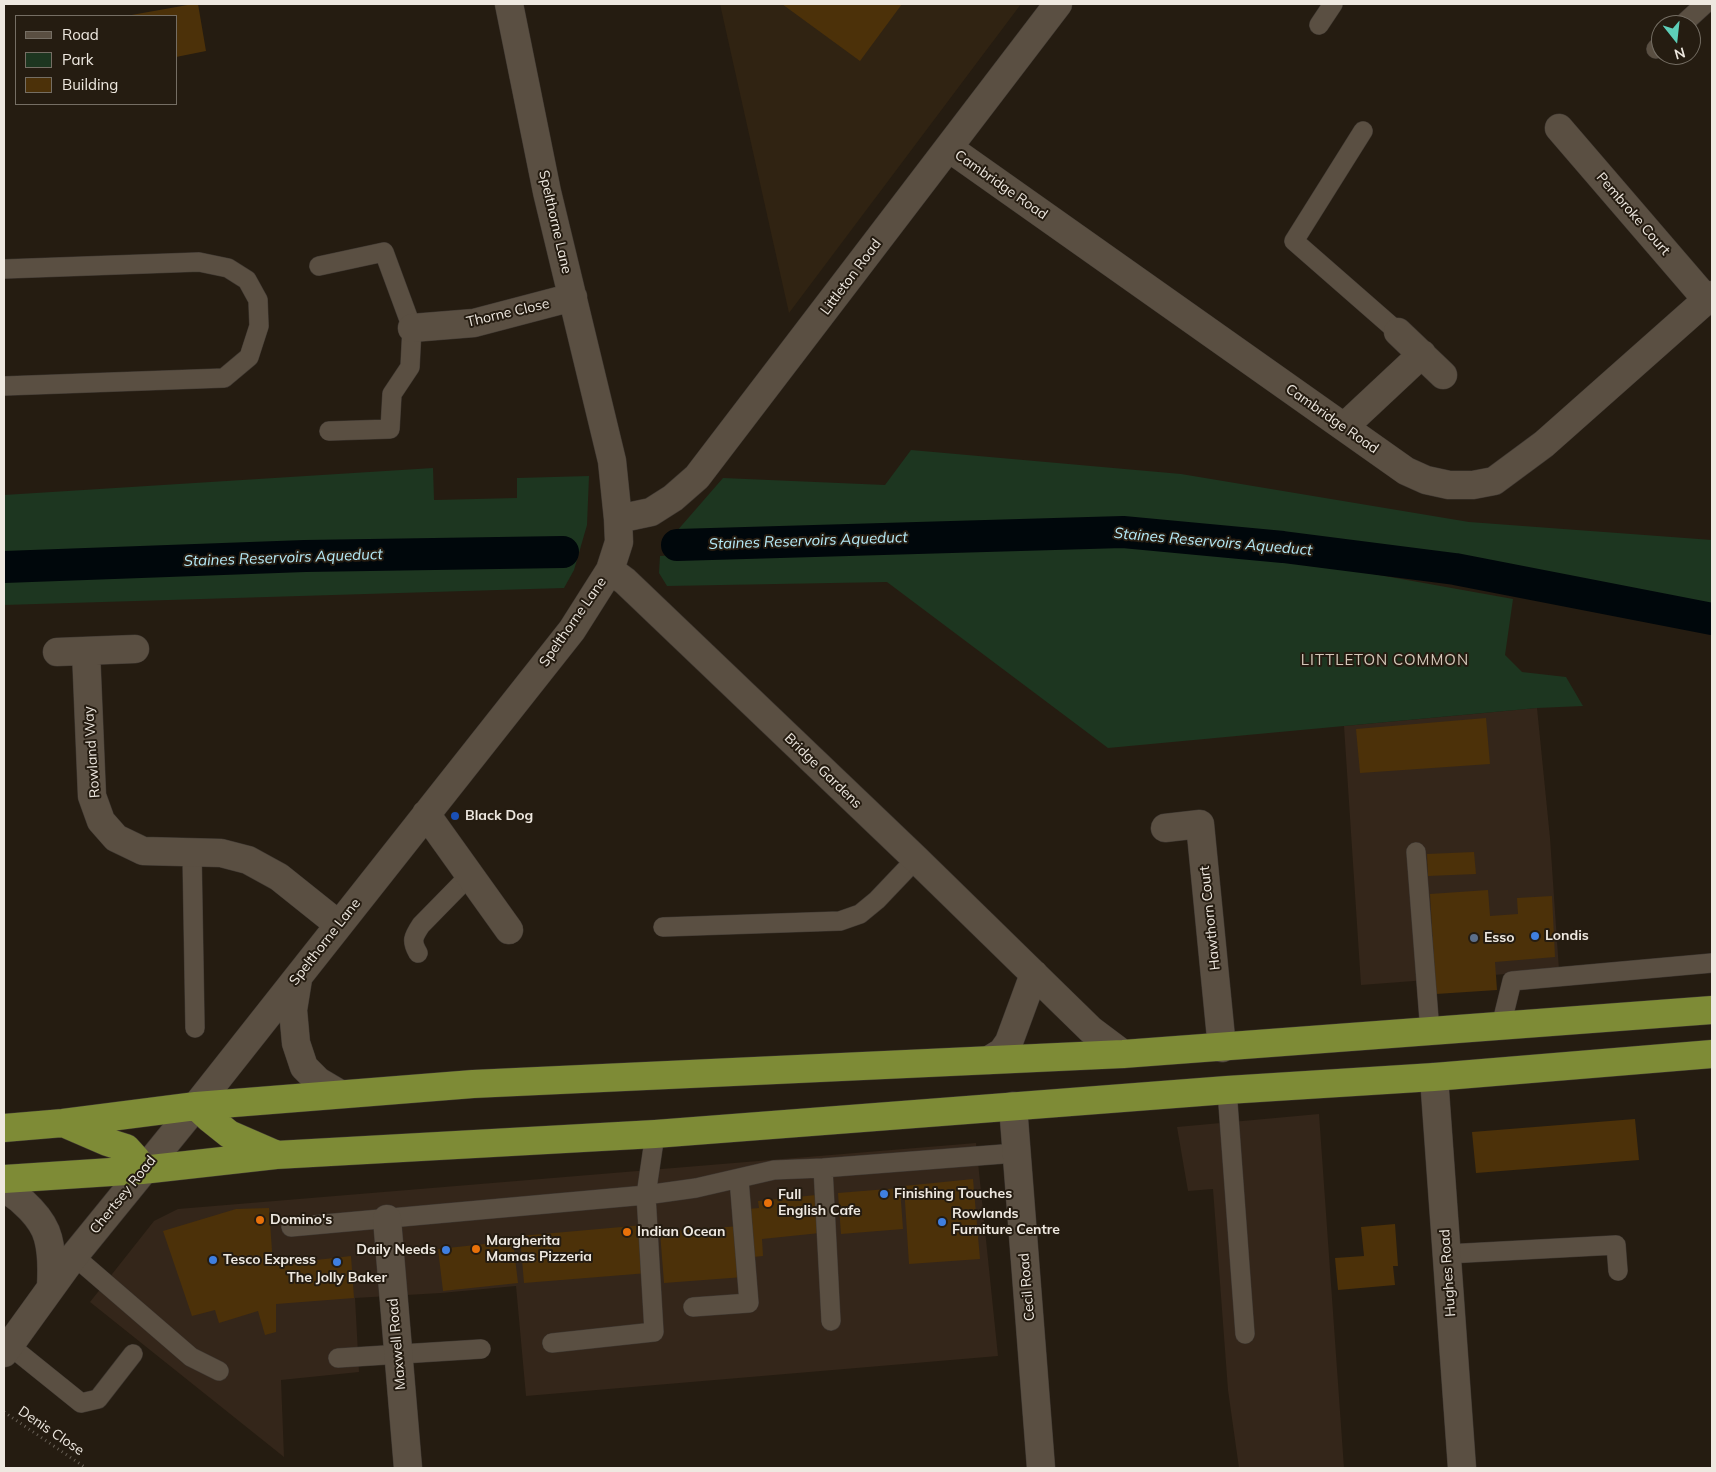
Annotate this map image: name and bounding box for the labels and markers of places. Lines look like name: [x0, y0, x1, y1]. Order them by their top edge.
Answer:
place label: Black Dog: [465, 808, 533, 824]
marker: Black Dog: [449, 810, 461, 822]
place label: Londis: [1545, 928, 1589, 944]
place label: Esso: [1484, 930, 1515, 946]
marker: Londis: [1529, 930, 1541, 942]
marker: Esso: [1468, 932, 1480, 944]
place label: Finishing Touches: [894, 1186, 1012, 1202]
place label: Full English Cafe: [778, 1187, 861, 1220]
marker: Finishing Touches: [878, 1188, 890, 1200]
marker: Full English Cafe: [762, 1197, 774, 1209]
place label: Rowlands Furniture Centre: [952, 1206, 1060, 1238]
place label: Domino's: [270, 1212, 332, 1228]
marker: Domino's: [254, 1214, 266, 1226]
marker: Rowlands Furniture Centre: [936, 1216, 948, 1228]
place label: Indian Ocean: [637, 1224, 725, 1240]
marker: Indian Ocean: [621, 1226, 633, 1238]
place label: Margherita Mamas Pizzeria: [486, 1233, 592, 1266]
place label: Daily Needs: [356, 1242, 436, 1258]
marker: Margherita Mamas Pizzeria: [470, 1243, 482, 1255]
marker: Daily Needs: [440, 1244, 452, 1256]
place label: Tesco Express: [223, 1252, 316, 1268]
marker: Tesco Express: [207, 1254, 219, 1266]
marker: The Jolly Baker: [331, 1256, 343, 1268]
place label: The Jolly Baker: [287, 1270, 387, 1286]

